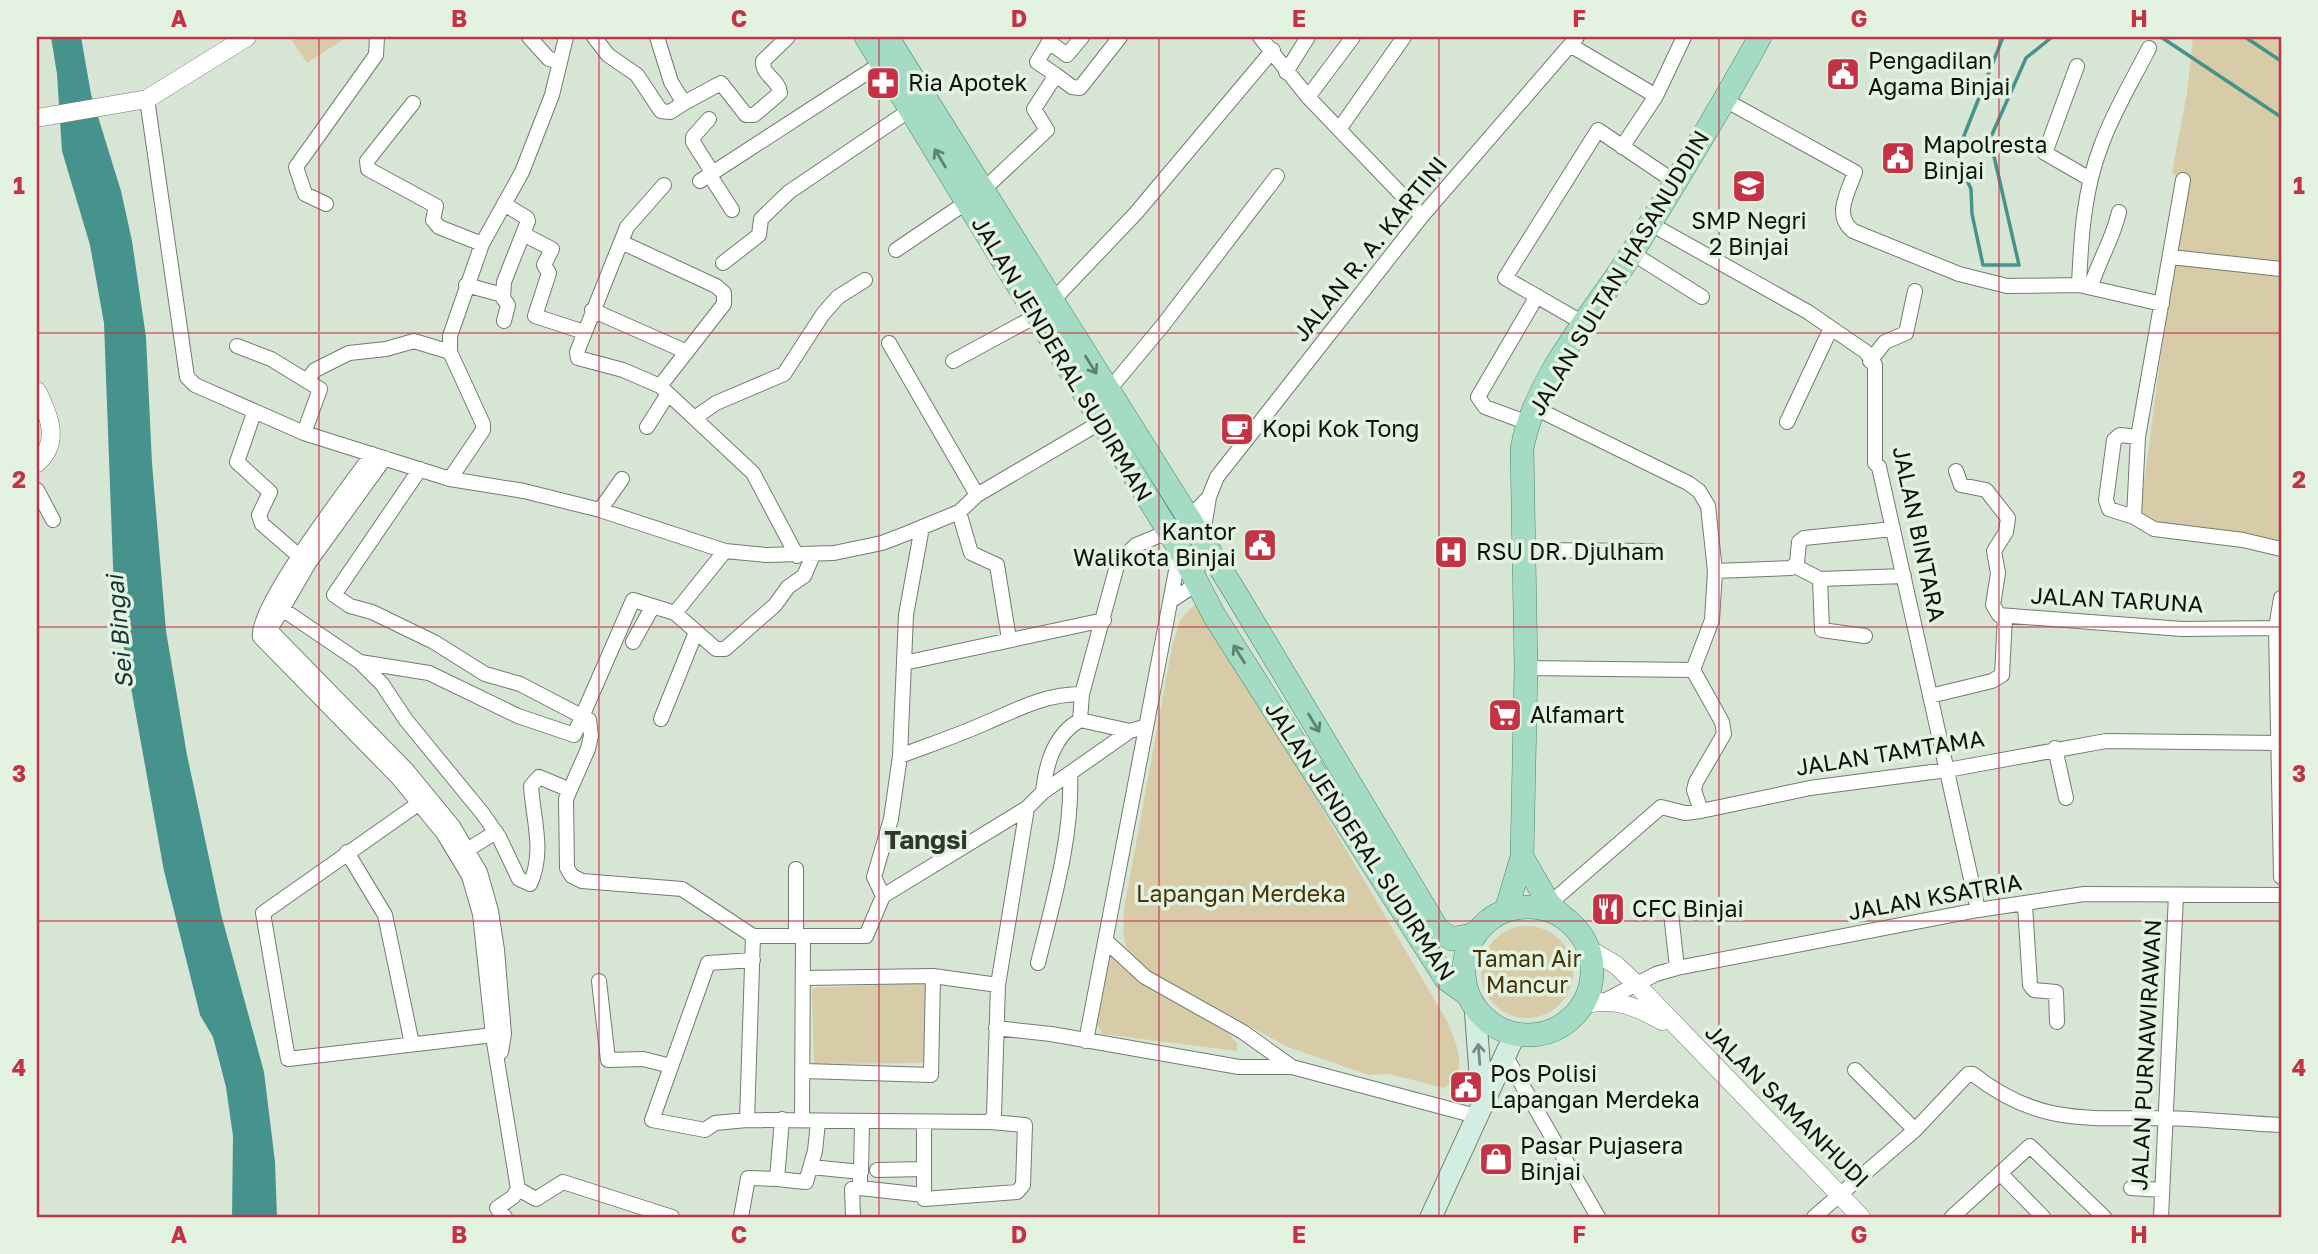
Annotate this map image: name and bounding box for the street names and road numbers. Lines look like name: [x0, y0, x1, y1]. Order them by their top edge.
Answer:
street label: JALAN SULTAN HASANUDDIN: [1522, 125, 1714, 420]
street label: JALAN R. A. KARTINI: [1286, 150, 1452, 346]
street label: JALAN JENDERAL SUDIRMAN: [967, 211, 1159, 506]
street label: JALAN BINTARA: [1888, 443, 1952, 624]
street label: JALAN TARUNA: [2030, 580, 2204, 618]
street label: JALAN JENDERAL SUDIRMAN: [1260, 696, 1462, 985]
street label: JALAN TAMTAMA: [1794, 723, 1986, 781]
street label: JALAN KSATRIA: [1846, 867, 2024, 925]
street label: JALAN PURNAWIRAWAN: [2124, 919, 2166, 1191]
street label: JALAN SAMANHUDI: [1700, 1018, 1875, 1193]

